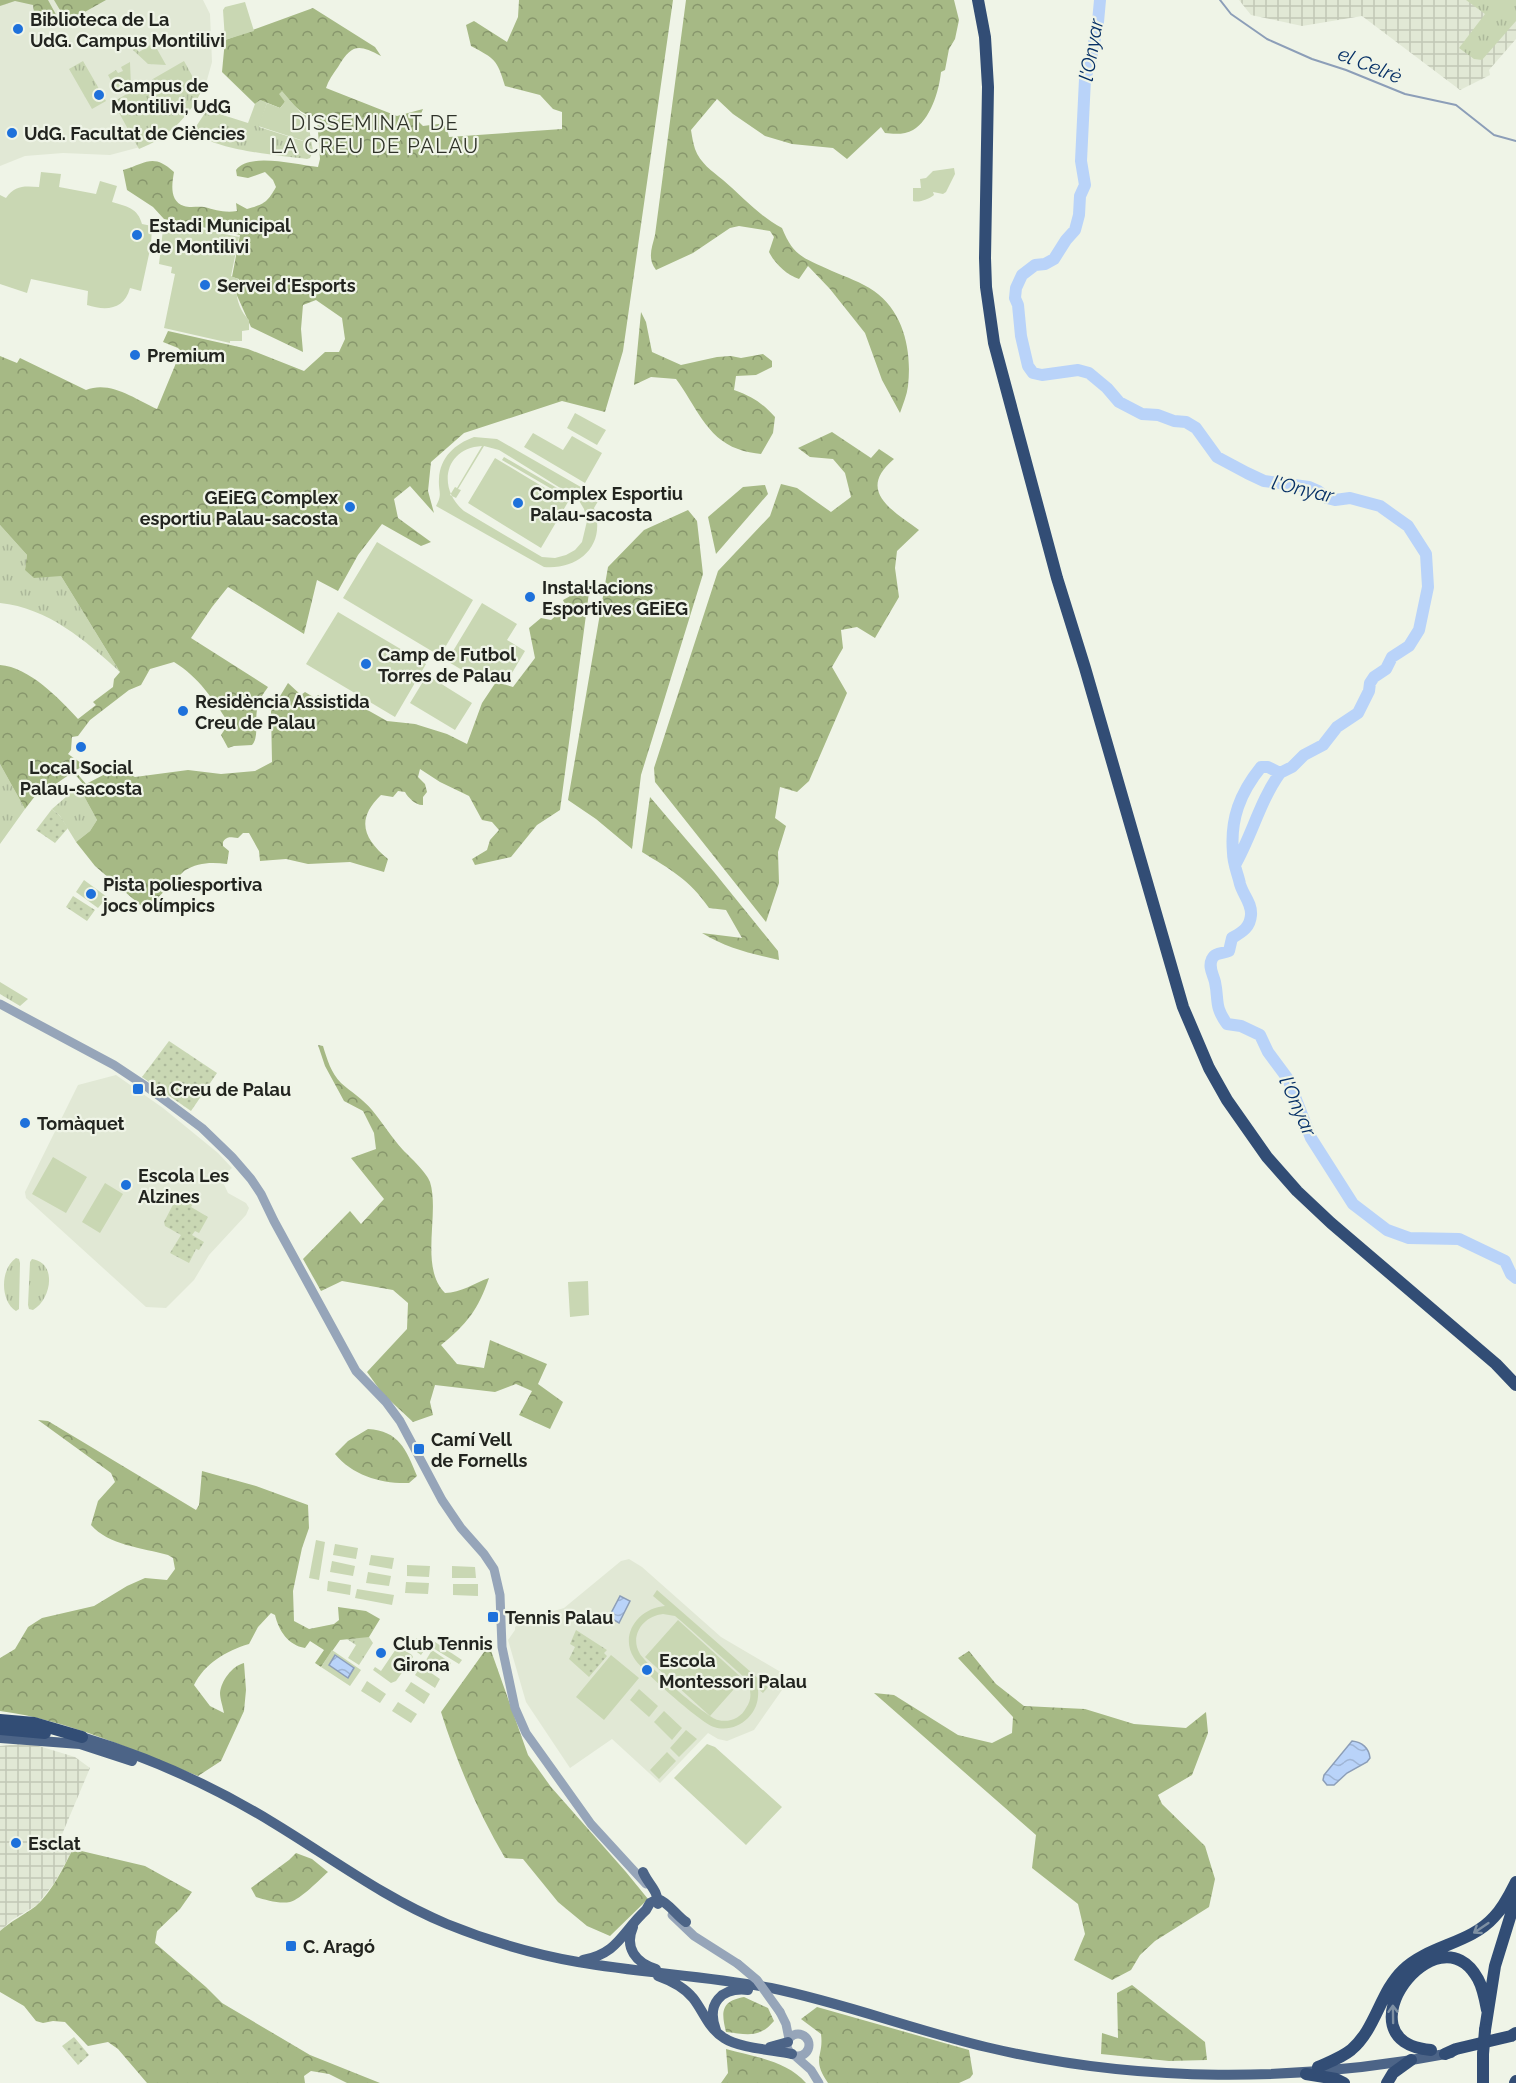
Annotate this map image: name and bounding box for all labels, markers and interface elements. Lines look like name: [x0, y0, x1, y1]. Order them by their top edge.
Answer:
place label: Biblioteca de La UdG. Campus Montilivi: [30, 9, 225, 51]
water label: l'Onyar: [1074, 16, 1108, 83]
marker: Biblioteca de La UdG. Campus Montilivi: [11, 22, 25, 36]
water label: el Celrè: [1335, 41, 1406, 89]
place label: Campus de Montilivi, UdG: [111, 75, 231, 117]
marker: Campus de Montilivi, UdG: [92, 88, 106, 102]
district label: DISSEMINAT DE LA CREU DE PALAU: [270, 111, 480, 158]
place label: UdG. Facultat de Ciències: [24, 123, 245, 144]
marker: UdG. Facultat de Ciències: [5, 126, 19, 140]
place label: Estadi Municipal de Montilivi: [149, 215, 291, 257]
marker: Estadi Municipal de Montilivi: [130, 228, 144, 242]
place label: Servei d'Esports: [217, 275, 356, 296]
marker: Servei d'Esports: [198, 278, 212, 292]
place label: Premium: [147, 345, 225, 366]
marker: Premium: [128, 348, 142, 362]
water label: l'Onyar: [1270, 470, 1337, 508]
place label: Complex Esportiu Palau-sacosta: [530, 483, 683, 525]
place label: GEiEG Complex esportiu Palau-sacosta: [140, 487, 338, 529]
marker: Complex Esportiu Palau-sacosta: [511, 496, 525, 510]
marker: GEiEG Complex esportiu Palau-sacosta: [343, 500, 357, 514]
place label: Instal·lacions Esportives GEiEG: [542, 577, 688, 619]
marker: Instal·lacions Esportives GEiEG: [523, 590, 537, 604]
place label: Camp de Futbol Torres de Palau: [378, 644, 516, 686]
marker: Camp de Futbol Torres de Palau: [359, 657, 373, 671]
place label: Residència Assistida Creu de Palau: [195, 691, 370, 733]
marker: Residència Assistida Creu de Palau: [176, 704, 190, 718]
marker: Local Social Palau-sacosta: [74, 740, 88, 754]
place label: Local Social Palau-sacosta: [20, 757, 142, 799]
place label: Pista poliesportiva jocs olímpics: [100, 874, 262, 916]
marker: Pista poliesportiva jocs olímpics: [84, 887, 98, 901]
water label: l'Onyar: [1274, 1072, 1322, 1141]
place label: la Creu de Palau: [150, 1079, 291, 1100]
marker: la Creu de Palau: [131, 1082, 145, 1096]
place label: Tomàquet: [37, 1113, 125, 1134]
marker: Tomàquet: [18, 1116, 32, 1130]
place label: Escola Les Alzines: [138, 1165, 229, 1207]
marker: Escola Les Alzines: [119, 1178, 133, 1192]
place label: Camí Vell de Fornells: [431, 1429, 527, 1471]
marker: Camí Vell de Fornells: [412, 1442, 426, 1456]
place label: Tennis Palau: [505, 1607, 613, 1628]
marker: Tennis Palau: [486, 1610, 500, 1624]
place label: Club Tennis Girona: [393, 1633, 493, 1675]
marker: Club Tennis Girona: [374, 1646, 388, 1660]
place label: Escola Montessori Palau: [659, 1650, 807, 1692]
marker: Escola Montessori Palau: [640, 1663, 654, 1677]
place label: Esclat: [28, 1833, 81, 1854]
marker: Esclat: [9, 1836, 23, 1850]
one-way arrow: [1473, 1922, 1489, 1934]
place label: C. Aragó: [303, 1936, 375, 1957]
marker: C. Aragó: [284, 1939, 298, 1953]
one-way arrow: [1387, 2005, 1399, 2025]

